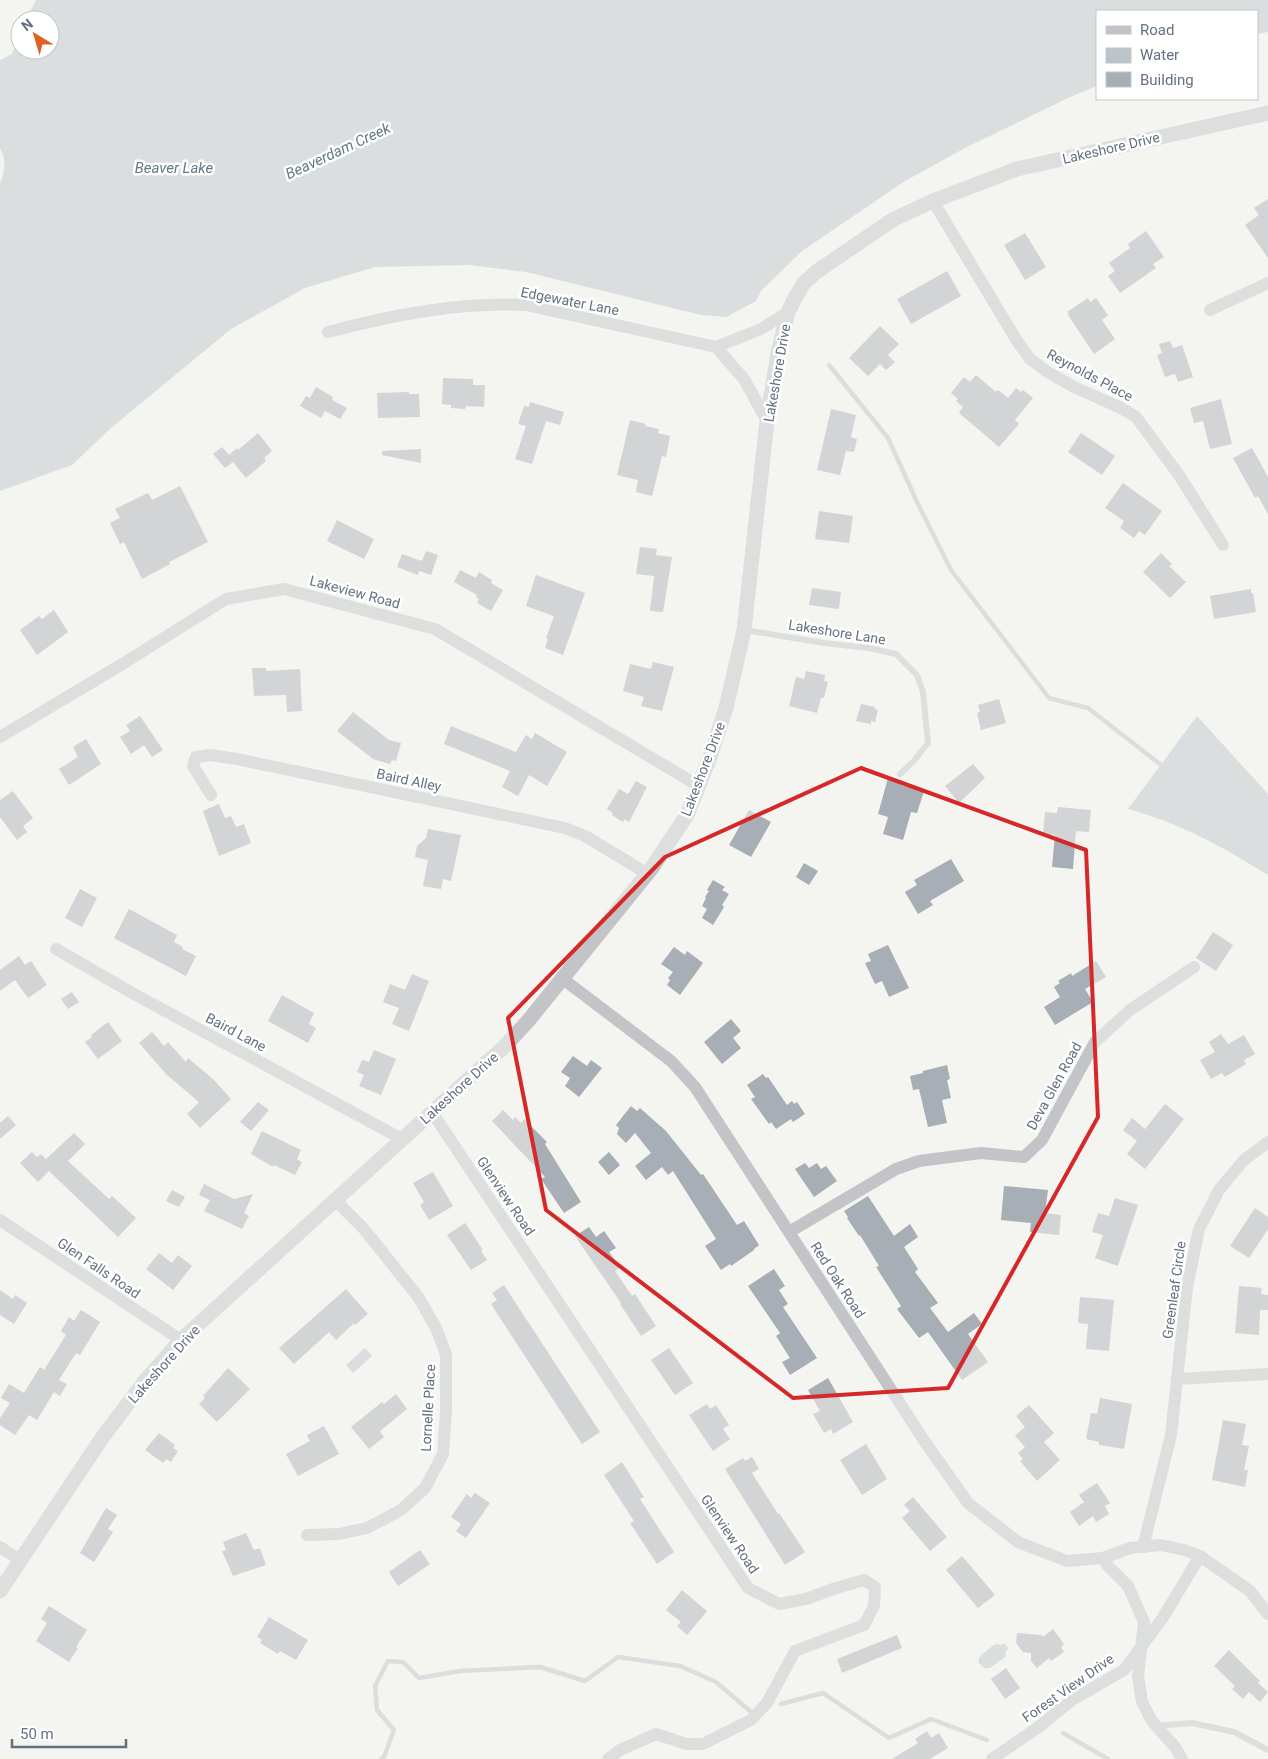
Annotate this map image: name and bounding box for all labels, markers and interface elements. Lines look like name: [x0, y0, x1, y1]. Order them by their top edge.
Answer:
north arrow: [10, 10, 60, 60]
legend: [1096, 10, 1258, 100]
text: N: [18, 15, 36, 34]
text: Road: [1140, 21, 1174, 39]
text: Water: [1140, 46, 1179, 64]
text: Building: [1140, 71, 1194, 89]
water label: Beaverdam Creek: [283, 119, 394, 183]
street label: Lakeshore Drive: [1061, 129, 1161, 167]
water label: Beaver Lake: [135, 159, 214, 177]
street label: Edgewater Lane: [520, 284, 620, 318]
street label: Lakeshore Drive: [760, 323, 794, 423]
street label: Reynolds Place: [1044, 346, 1136, 404]
street label: Lakeview Road: [308, 572, 402, 612]
street label: Lakeshore Lane: [787, 616, 887, 648]
street label: Lakeshore Drive: [678, 720, 728, 818]
street label: Baird Alley: [375, 765, 443, 795]
street label: Baird Lane: [203, 1009, 269, 1055]
street label: Deva Glen Road: [1023, 1039, 1085, 1133]
street label: Lakeshore Drive: [417, 1049, 501, 1127]
street label: Glenview Road: [474, 1153, 538, 1239]
street label: Glen Falls Road: [55, 1234, 143, 1302]
street label: Red Oak Road: [808, 1239, 868, 1321]
street label: Greenleaf Circle: [1159, 1240, 1189, 1340]
street label: Lakeshore Drive: [125, 1322, 203, 1406]
street label: Lornelle Place: [418, 1364, 438, 1452]
street label: Glenview Road: [698, 1491, 762, 1577]
street label: Forest View Drive: [1019, 1650, 1117, 1726]
scale bar: [12, 1716, 126, 1748]
text: 50 m: [20, 1725, 54, 1743]

